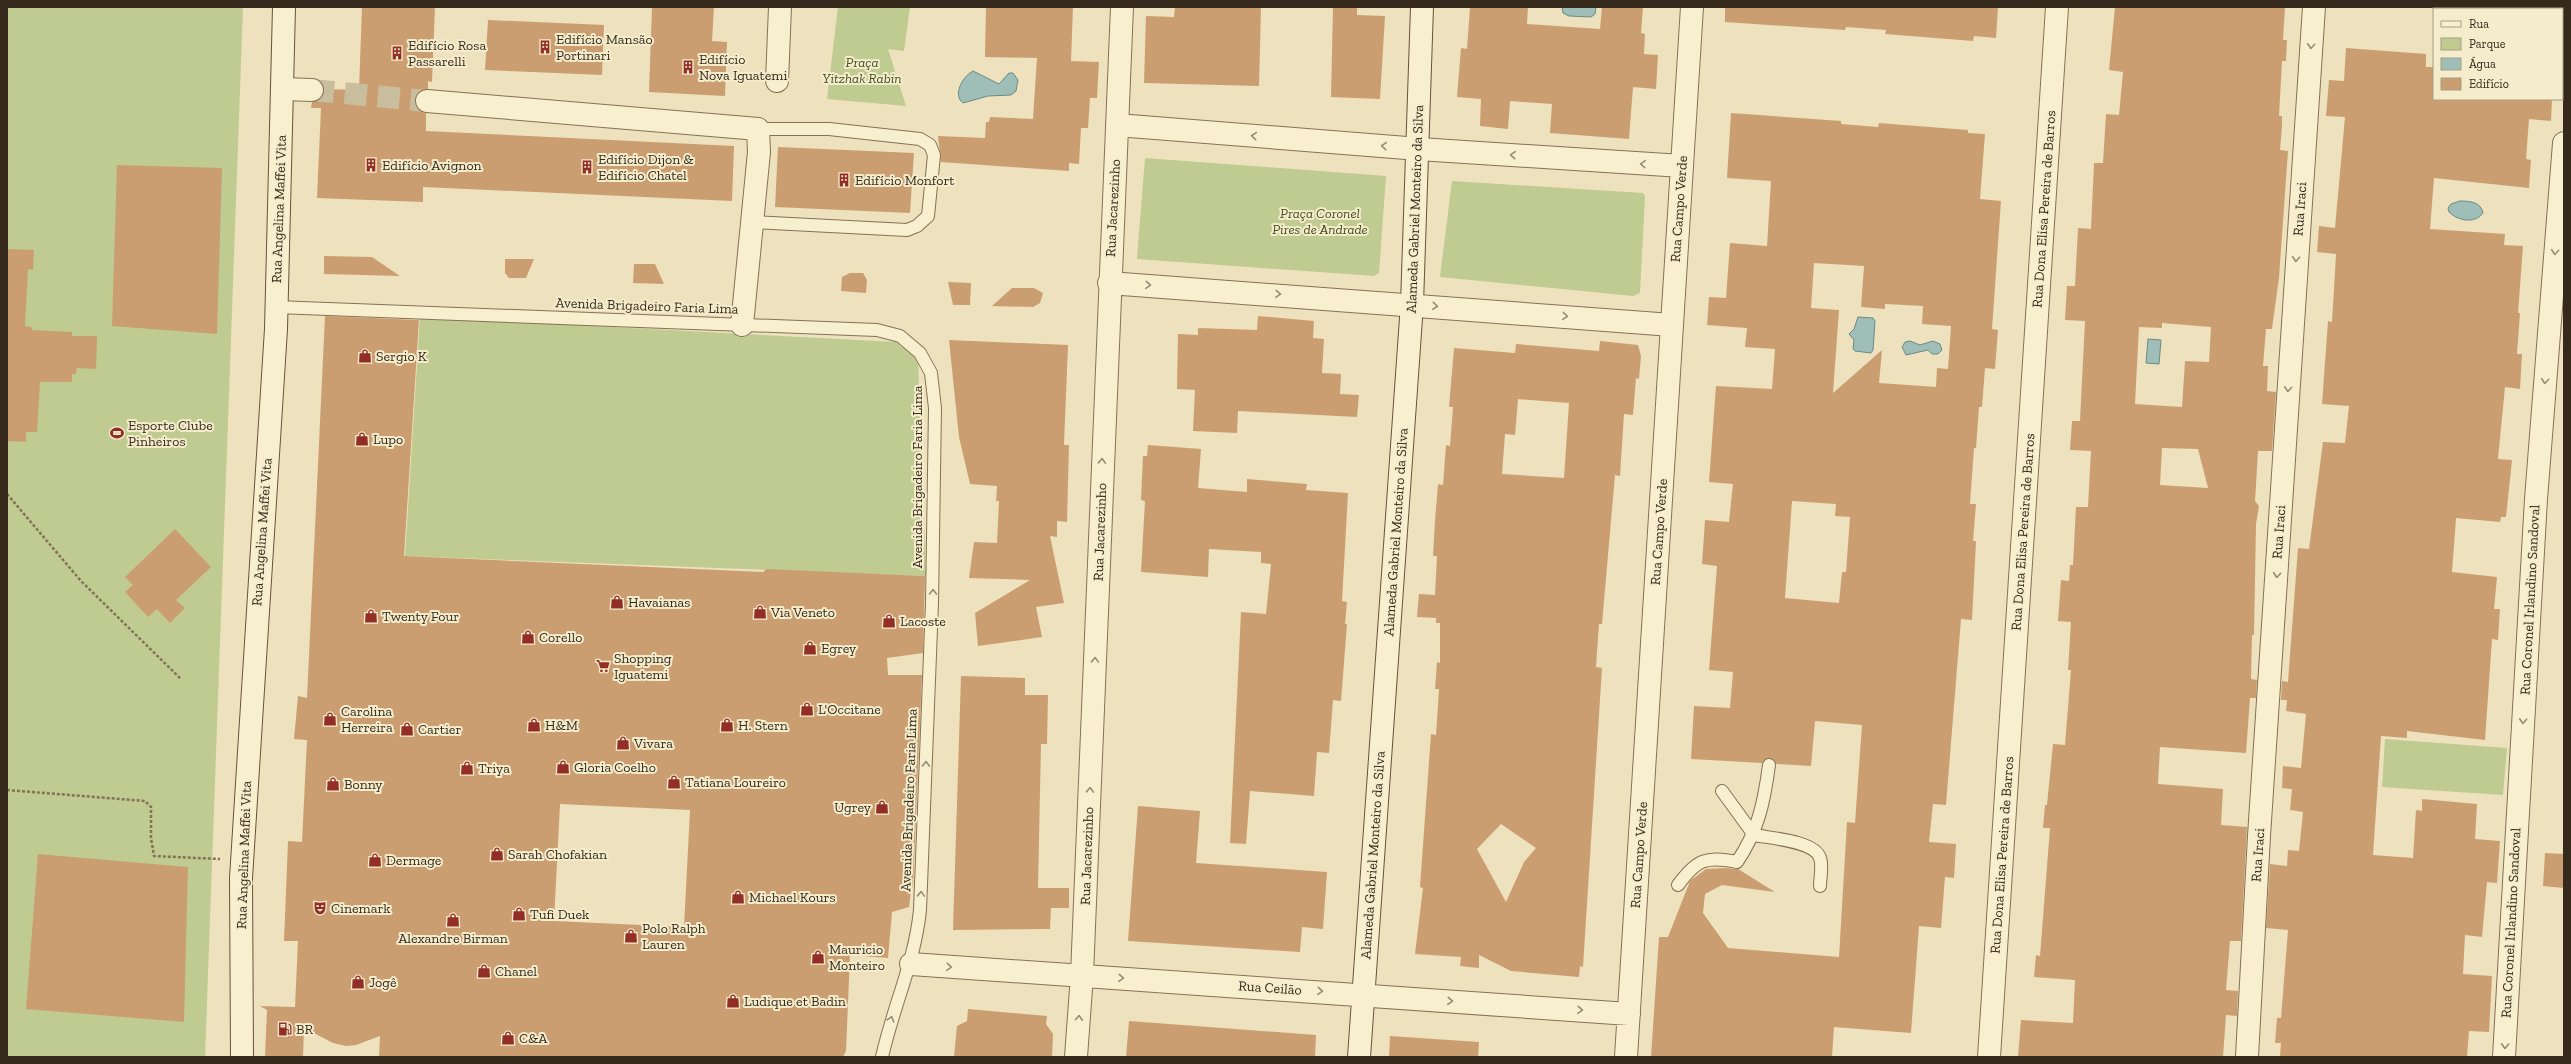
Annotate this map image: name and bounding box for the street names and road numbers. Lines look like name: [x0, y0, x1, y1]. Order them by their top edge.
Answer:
street label: Alameda Gabriel Monteiro da Silva: [1403, 104, 1427, 314]
street label: Rua Dona Elisa Pereira de Barros: [2029, 110, 2059, 308]
street label: Rua Angelina Maffei Vita: [268, 134, 290, 283]
street label: Rua Campo Verde: [1667, 155, 1691, 263]
street label: Rua Jacarezinho: [1102, 159, 1124, 257]
street label: Rua Iraci: [2290, 181, 2310, 237]
street label: Avenida Brigadeiro Faria Lima: [555, 294, 739, 318]
street label: Avenida Brigadeiro Faria Lima: [909, 385, 926, 569]
street label: Alameda Gabriel Monteiro da Silva: [1380, 427, 1412, 637]
street label: Rua Dona Elisa Pereira de Barros: [2008, 433, 2038, 631]
street label: Rua Angelina Maffei Vita: [248, 457, 276, 607]
street label: Rua Campo Verde: [1647, 478, 1671, 586]
street label: Rua Jacarezinho: [1090, 483, 1110, 581]
street label: Rua Iraci: [2269, 504, 2289, 560]
street label: Rua Coronel Irlandino Sandoval: [2517, 504, 2543, 696]
street label: Avenida Brigadeiro Faria Lima: [897, 708, 921, 892]
street label: Alameda Gabriel Monteiro da Silva: [1357, 750, 1389, 960]
street label: Rua Dona Elisa Pereira de Barros: [1987, 756, 2017, 954]
street label: Rua Angelina Maffei Vita: [233, 780, 255, 929]
street label: Rua Campo Verde: [1627, 801, 1651, 909]
street label: Rua Jacarezinho: [1077, 807, 1097, 905]
street label: Rua Iraci: [2248, 827, 2268, 883]
street label: Rua Coronel Irlandino Sandoval: [2498, 827, 2524, 1019]
street label: Rua Ceilão: [1238, 977, 1302, 999]

